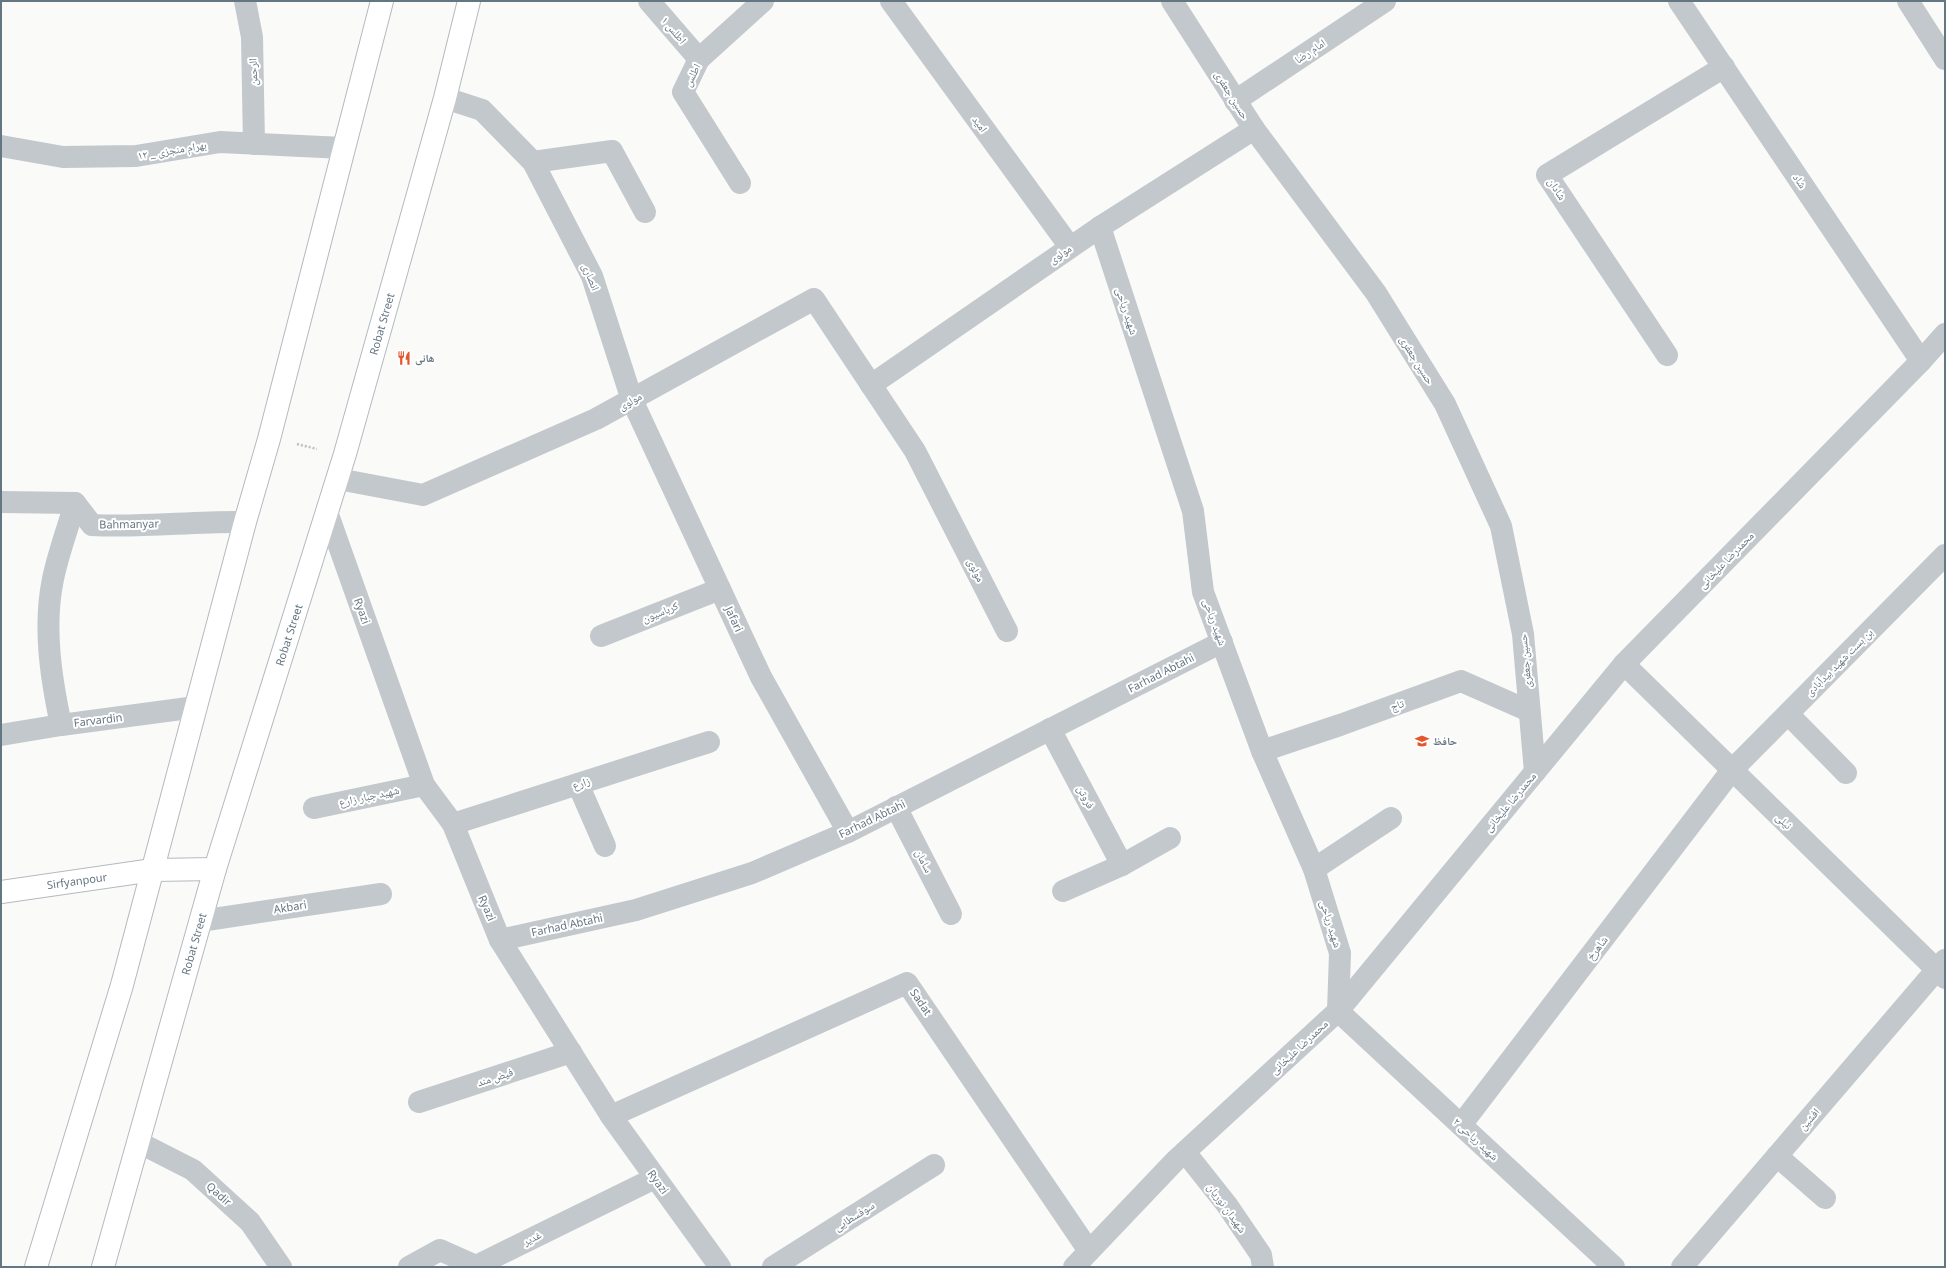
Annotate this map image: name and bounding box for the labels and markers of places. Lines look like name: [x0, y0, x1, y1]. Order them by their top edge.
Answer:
restaurant icon: هانی: [396, 350, 412, 366]
place label: هانی: [415, 350, 435, 366]
school or university icon: حافظ: [1414, 733, 1430, 749]
place label: حافظ: [1433, 733, 1457, 748]

